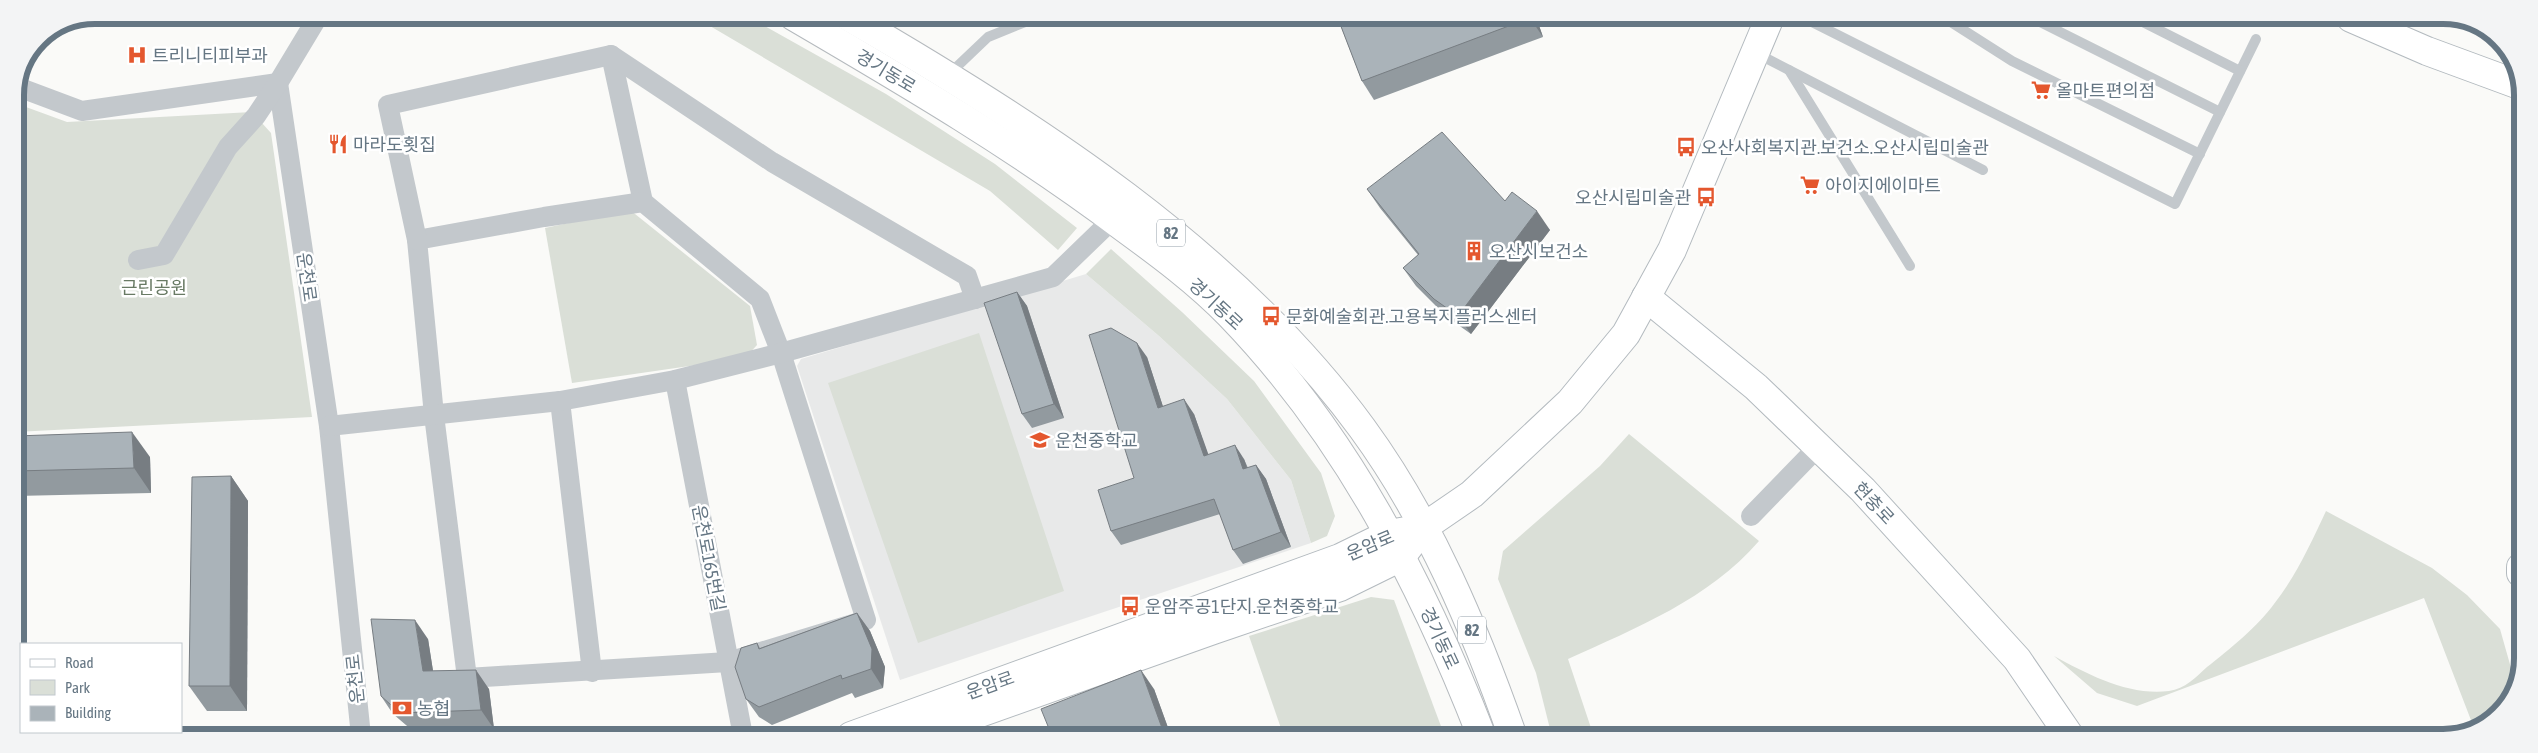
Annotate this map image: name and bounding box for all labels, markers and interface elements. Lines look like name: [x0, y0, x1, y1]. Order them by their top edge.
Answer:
hospital icon: 트리니티피부과: [126, 44, 148, 66]
place label: 트리니티피부과: [152, 45, 268, 66]
street label: 경기동로: [852, 45, 920, 97]
supermarket icon: 올마트편의점: [2030, 79, 2052, 101]
place label: 올마트편의점: [2056, 80, 2155, 101]
restaurant icon: 마라도횟집: [327, 133, 349, 155]
place label: 마라도횟집: [353, 134, 436, 155]
bus stop icon: 오산사회복지관.보건소.오산시립미술관: [1675, 136, 1697, 158]
place label: 오산사회복지관.보건소.오산시립미술관: [1701, 137, 1989, 158]
supermarket icon: 아이지에이마트: [1799, 174, 1821, 196]
place label: 아이지에이마트: [1825, 175, 1941, 196]
bus stop icon: 오산시립미술관: [1695, 186, 1717, 208]
place label: 오산시립미술관: [1575, 187, 1691, 208]
road number: 82: [1157, 220, 1185, 247]
building icon: 오산시보건소: [1463, 240, 1485, 262]
place label: 오산시보건소: [1489, 241, 1588, 262]
street label: 운천로: [293, 251, 321, 303]
street label: 경기동로: [1185, 274, 1247, 334]
park label: 근린공원: [121, 277, 187, 298]
bus stop icon: 문화예술회관.고용복지플러스센터: [1260, 305, 1282, 327]
place label: 문화예술회관.고용복지플러스센터: [1286, 306, 1538, 327]
school or university icon: 운천중학교: [1029, 429, 1051, 451]
place label: 운천중학교: [1055, 430, 1138, 451]
street label: 현충로: [1849, 478, 1899, 528]
street label: 운천로165번길: [688, 503, 730, 613]
street label: 운암로: [1343, 526, 1397, 564]
bus stop icon: 운암주공1단지.운천중학교: [1119, 595, 1141, 617]
place label: 운암주공1단지.운천중학교: [1145, 596, 1339, 617]
street label: 경기동로: [1416, 604, 1464, 672]
road number: 82: [1458, 616, 1486, 644]
legend: [20, 643, 182, 733]
street label: 운천로: [342, 653, 368, 705]
text: Road: [65, 654, 94, 671]
street label: 운암로: [963, 667, 1017, 703]
text: Park: [65, 679, 90, 696]
bank icon: 농협: [391, 697, 413, 719]
place label: 농협: [417, 698, 450, 719]
text: Building: [65, 704, 111, 721]

